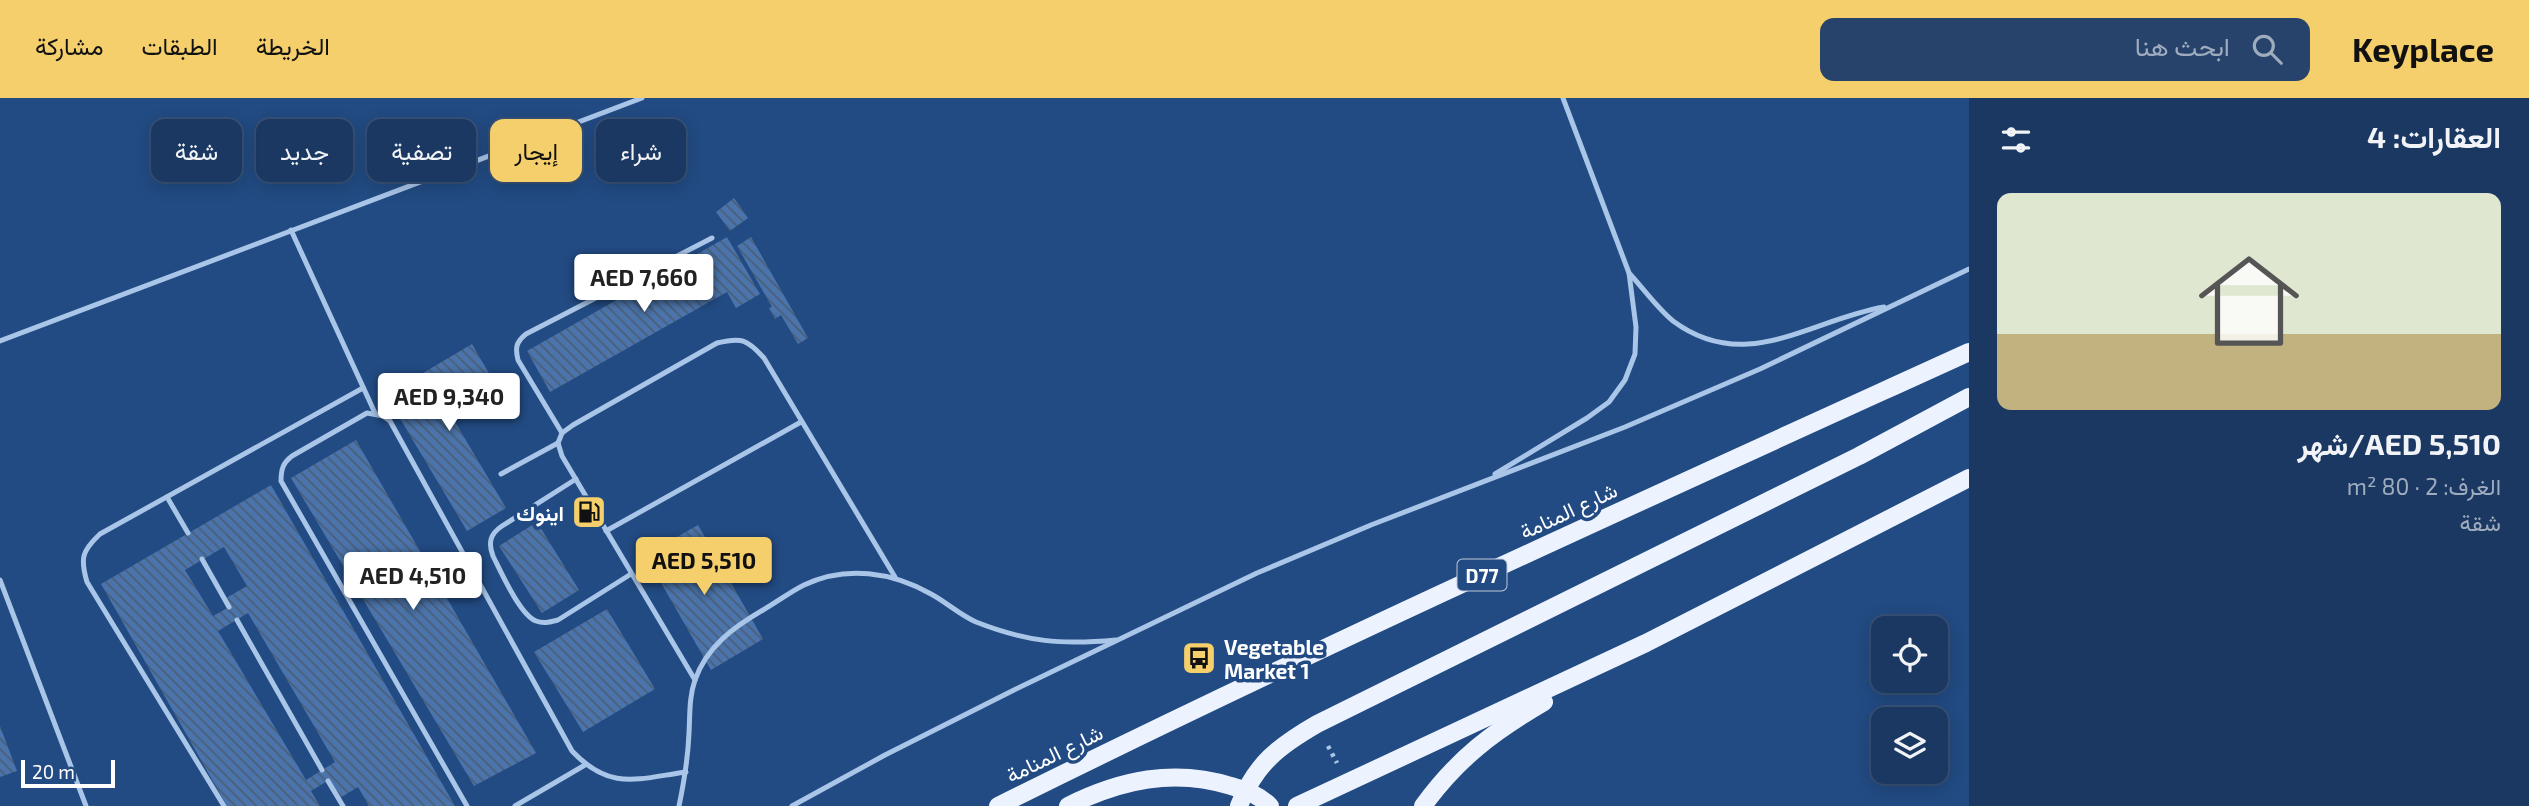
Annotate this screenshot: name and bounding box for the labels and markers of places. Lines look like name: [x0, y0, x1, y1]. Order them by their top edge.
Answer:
pin: AED 7,660: [564, 254, 724, 314]
pin: AED 9,340: [369, 374, 529, 433]
fuel station icon: اينوك: [570, 493, 608, 531]
place label: اينوك: [516, 500, 564, 527]
pin: AED 5,510: [624, 538, 784, 597]
pin: AED 4,510: [333, 552, 493, 612]
place label: Vegetable Market 1: [1224, 634, 1324, 683]
bus stop icon: Vegetable Market 1: [1180, 639, 1218, 677]

